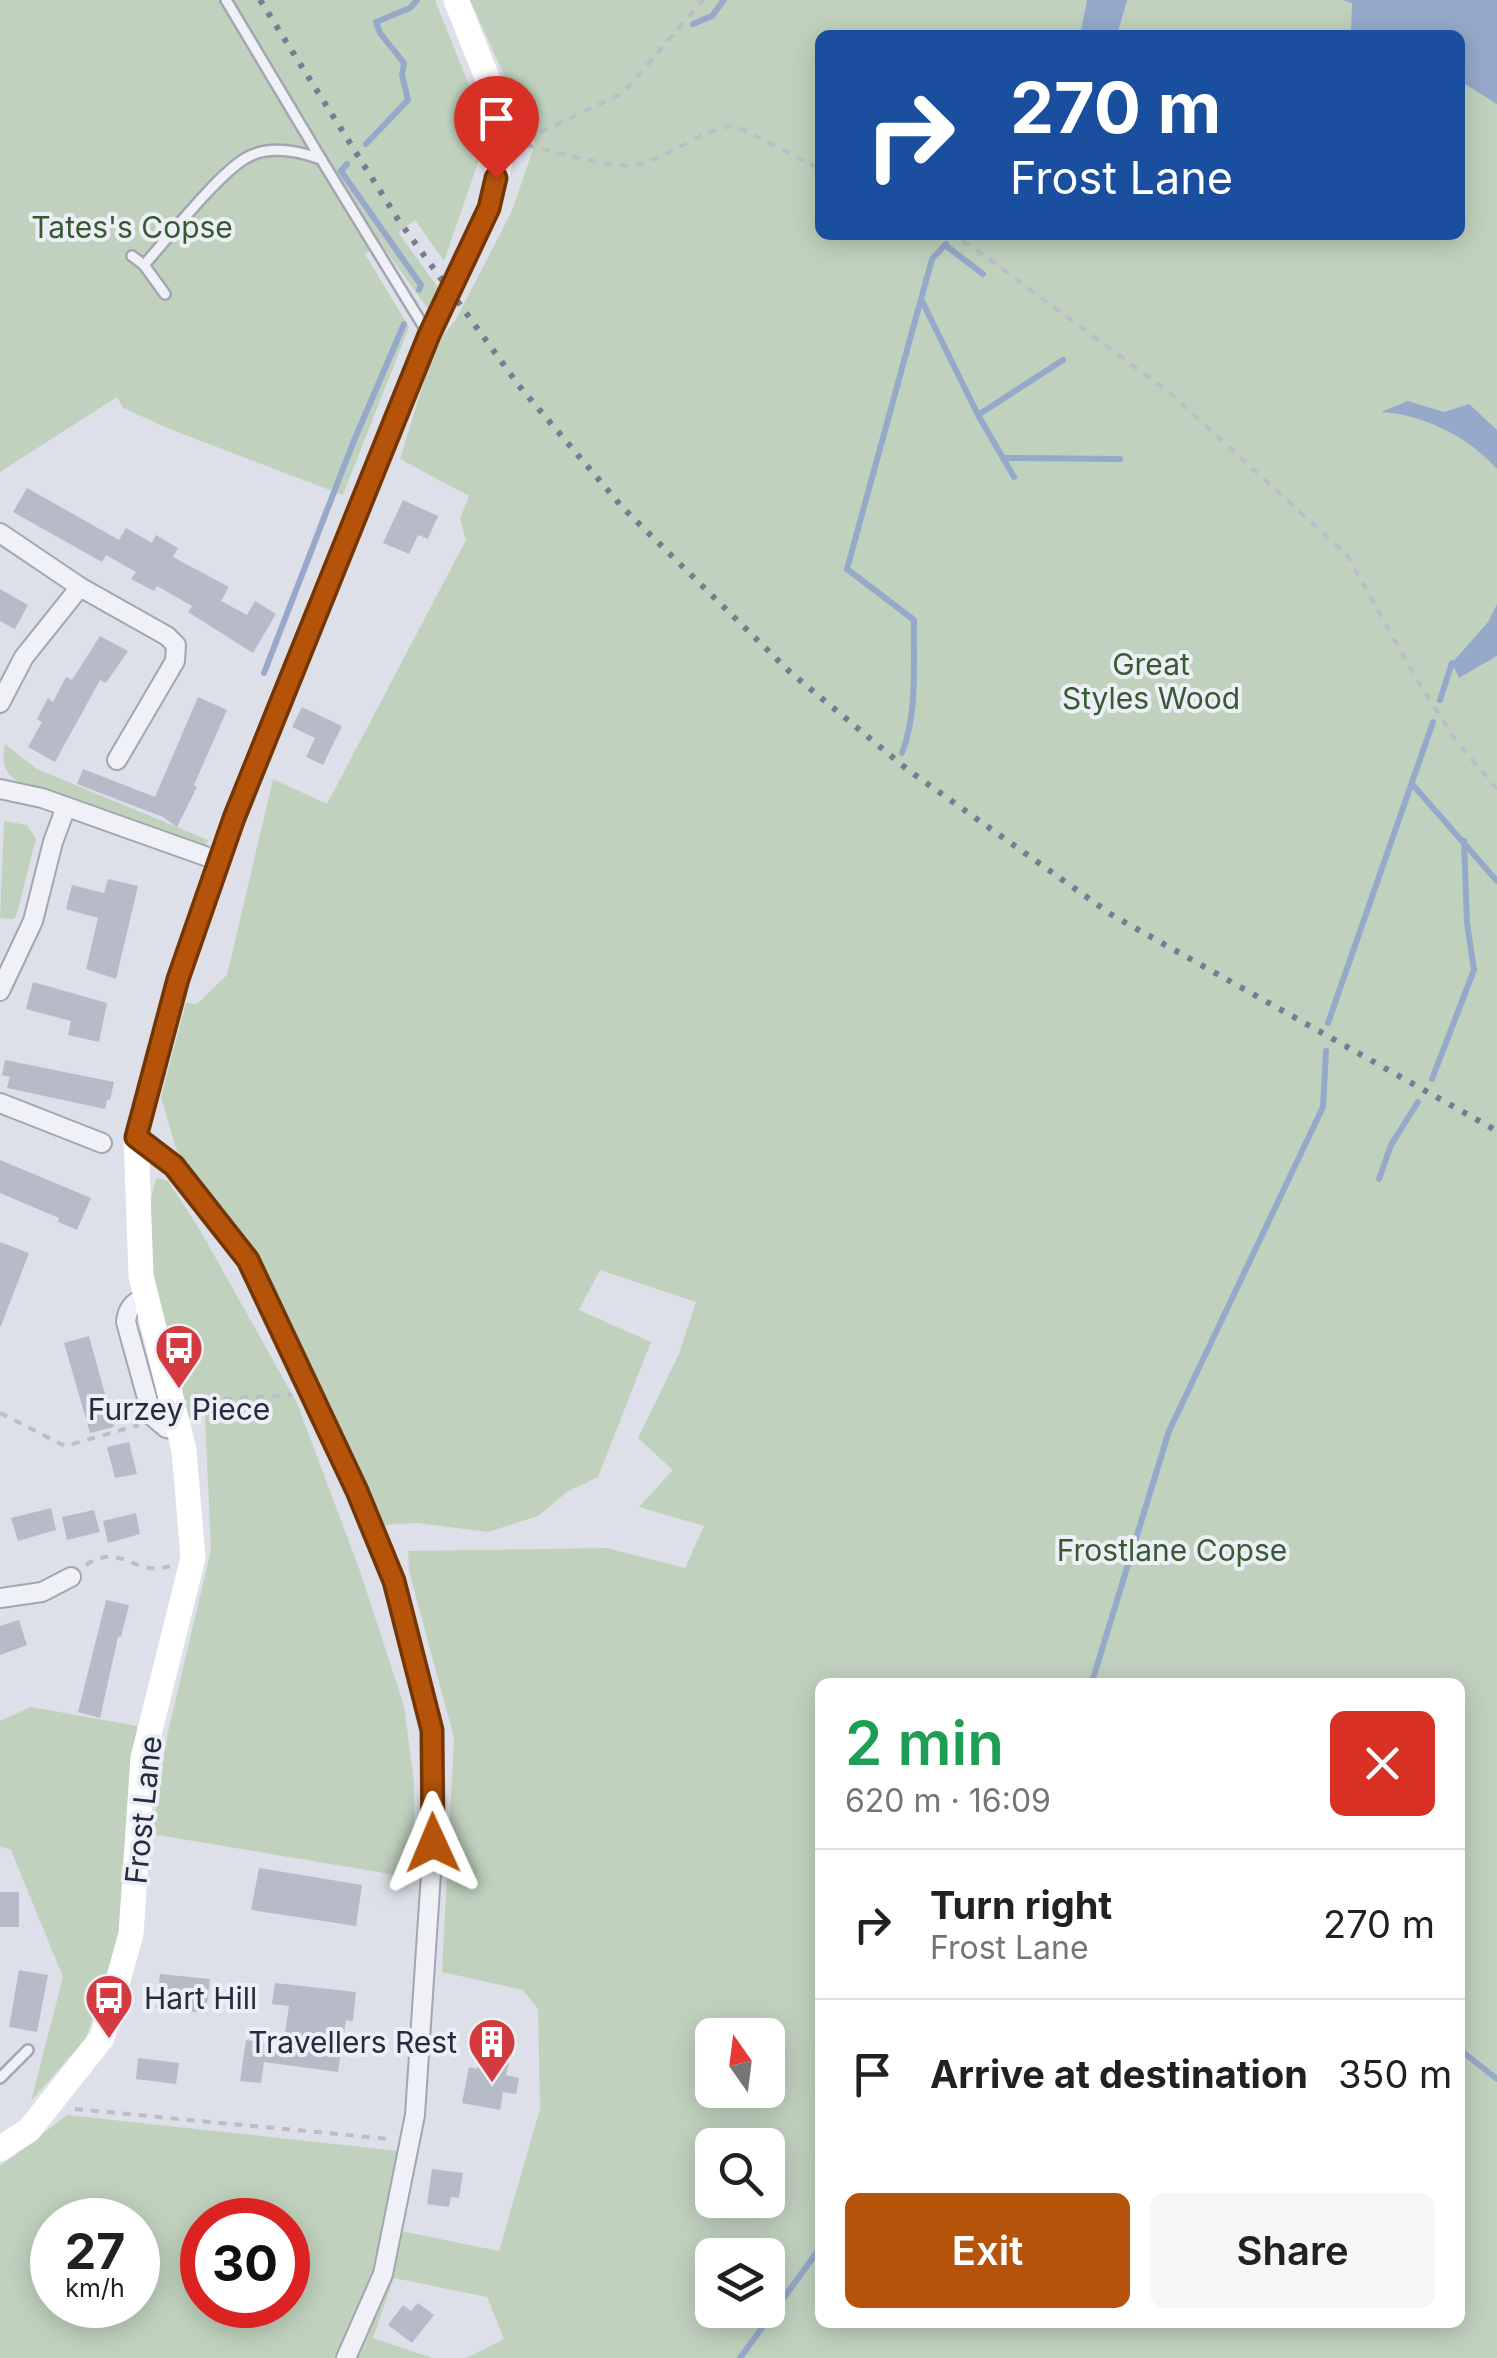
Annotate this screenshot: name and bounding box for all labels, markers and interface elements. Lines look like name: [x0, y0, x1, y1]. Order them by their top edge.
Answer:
text: 270 m: [1010, 65, 1221, 150]
icon: right: [845, 70, 975, 200]
pin: [454, 76, 539, 179]
icon: arrive: [469, 91, 524, 146]
text: Frost Lane: [1010, 150, 1233, 205]
park label: Tates's Copse: [31, 209, 233, 245]
park label: Great Styles Wood: [1062, 646, 1240, 716]
bus stop icon: Furzey Piece: [153, 1322, 205, 1390]
place label: Furzey Piece: [88, 1391, 270, 1427]
park label: Frostlane Copse: [1057, 1532, 1287, 1568]
text: 2 min: [845, 1707, 1004, 1779]
button: close: [1330, 1711, 1435, 1816]
street label: Frost Lane: [117, 1734, 169, 1886]
text: 620 m · 16:09: [845, 1781, 1051, 1820]
position arrow: [381, 1791, 485, 1895]
text: Turn right: [930, 1882, 1112, 1928]
icon: right: [845, 1897, 900, 1952]
text: 270 m: [1323, 1901, 1435, 1947]
text: Frost Lane: [930, 1928, 1089, 1967]
bus stop icon: Hart Hill: [83, 1972, 135, 2040]
place label: Hart Hill: [144, 1980, 257, 2016]
building icon: Travellers Rest: [466, 2016, 518, 2084]
north arrow: [695, 2018, 785, 2108]
map controls: [695, 2018, 785, 2328]
place label: Travellers Rest: [248, 2024, 457, 2060]
icon: arrive: [845, 2047, 900, 2102]
text: Arrive at destination: [930, 2051, 1308, 2097]
text: 350 m: [1338, 2051, 1452, 2097]
button: search: [695, 2128, 785, 2218]
button: Exit: [845, 2193, 1130, 2308]
button: Share: [1150, 2193, 1435, 2308]
speed limit sign: 30: [180, 2198, 310, 2328]
text: 27: [65, 2221, 125, 2281]
button: layers: [695, 2238, 785, 2328]
text: km/h: [65, 2273, 125, 2303]

